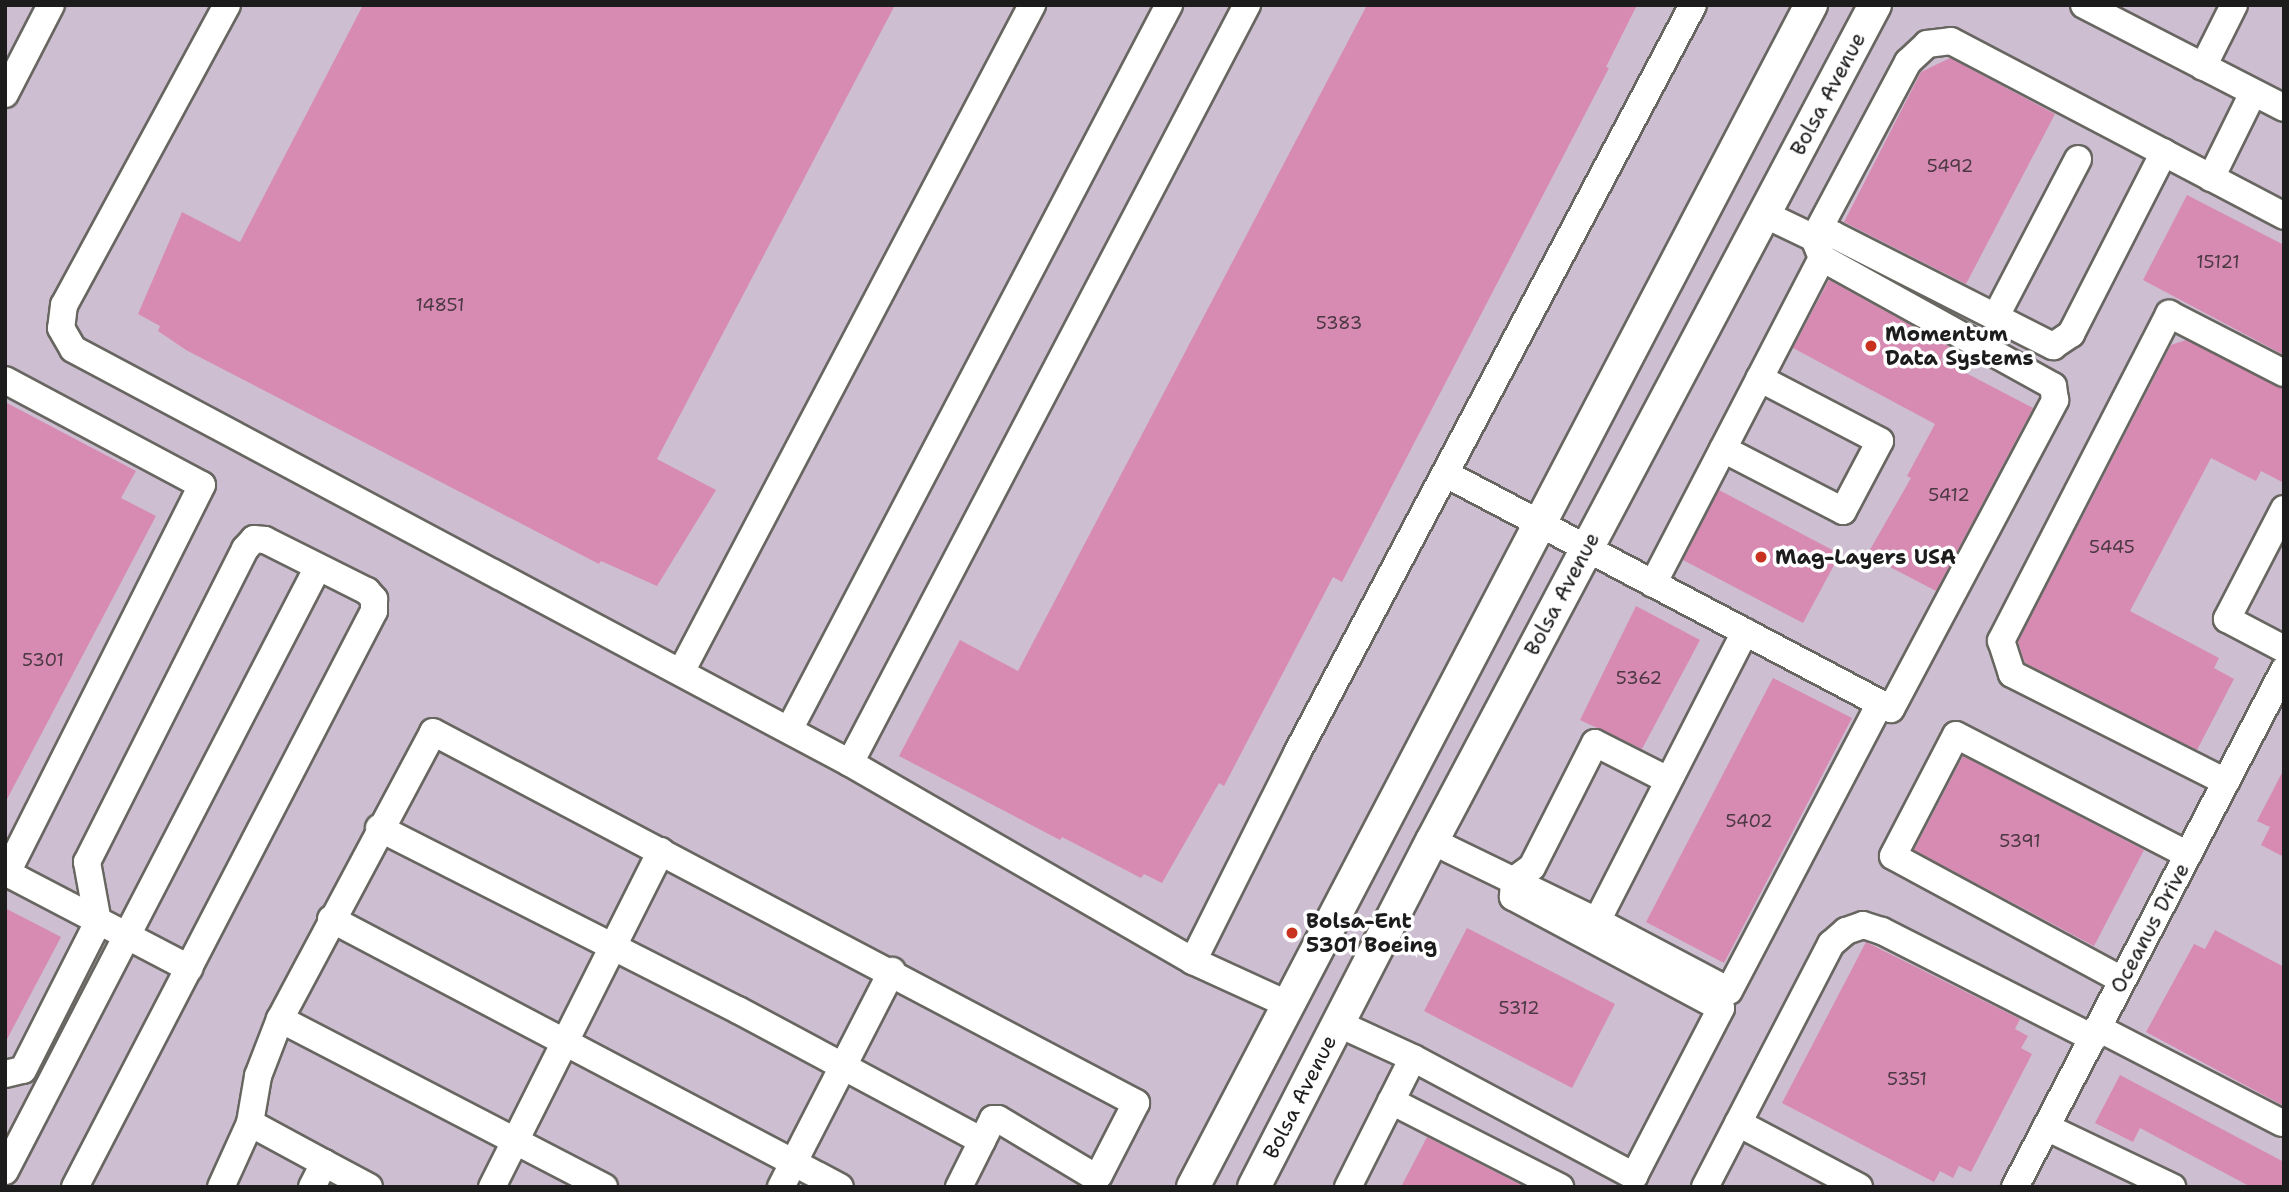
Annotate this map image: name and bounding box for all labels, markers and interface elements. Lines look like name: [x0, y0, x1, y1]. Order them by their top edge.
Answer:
street label: Bolsa Avenue: [1785, 28, 1871, 160]
house number: 5492: [1927, 155, 1973, 177]
house number: 15121: [2196, 251, 2240, 273]
house number: 14851: [416, 294, 464, 316]
house number: 5383: [1316, 312, 1362, 334]
place label: Momentum Data Systems: [1885, 321, 2034, 371]
marker: Momentum Data Systems: [1863, 338, 1879, 354]
house number: 5412: [1928, 484, 1970, 506]
street label: Bolsa Avenue: [1519, 528, 1605, 660]
house number: 5445: [2089, 536, 2135, 558]
place label: Mag-Layers USA: [1775, 544, 1956, 570]
marker: Mag-Layers USA: [1753, 549, 1769, 565]
house number: 5301: [22, 649, 64, 671]
house number: 5362: [1616, 667, 1662, 689]
house number: 5402: [1725, 810, 1773, 832]
house number: 5391: [1999, 830, 2041, 852]
street label: Oceanus Drive: [2105, 859, 2195, 997]
place label: Bolsa-Ent 5301 Boeing: [1306, 908, 1437, 958]
marker: Bolsa-Ent 5301 Boeing: [1284, 925, 1300, 941]
house number: 5312: [1498, 997, 1540, 1019]
street label: Bolsa Avenue: [1258, 1031, 1342, 1163]
house number: 5351: [1887, 1068, 1927, 1090]

